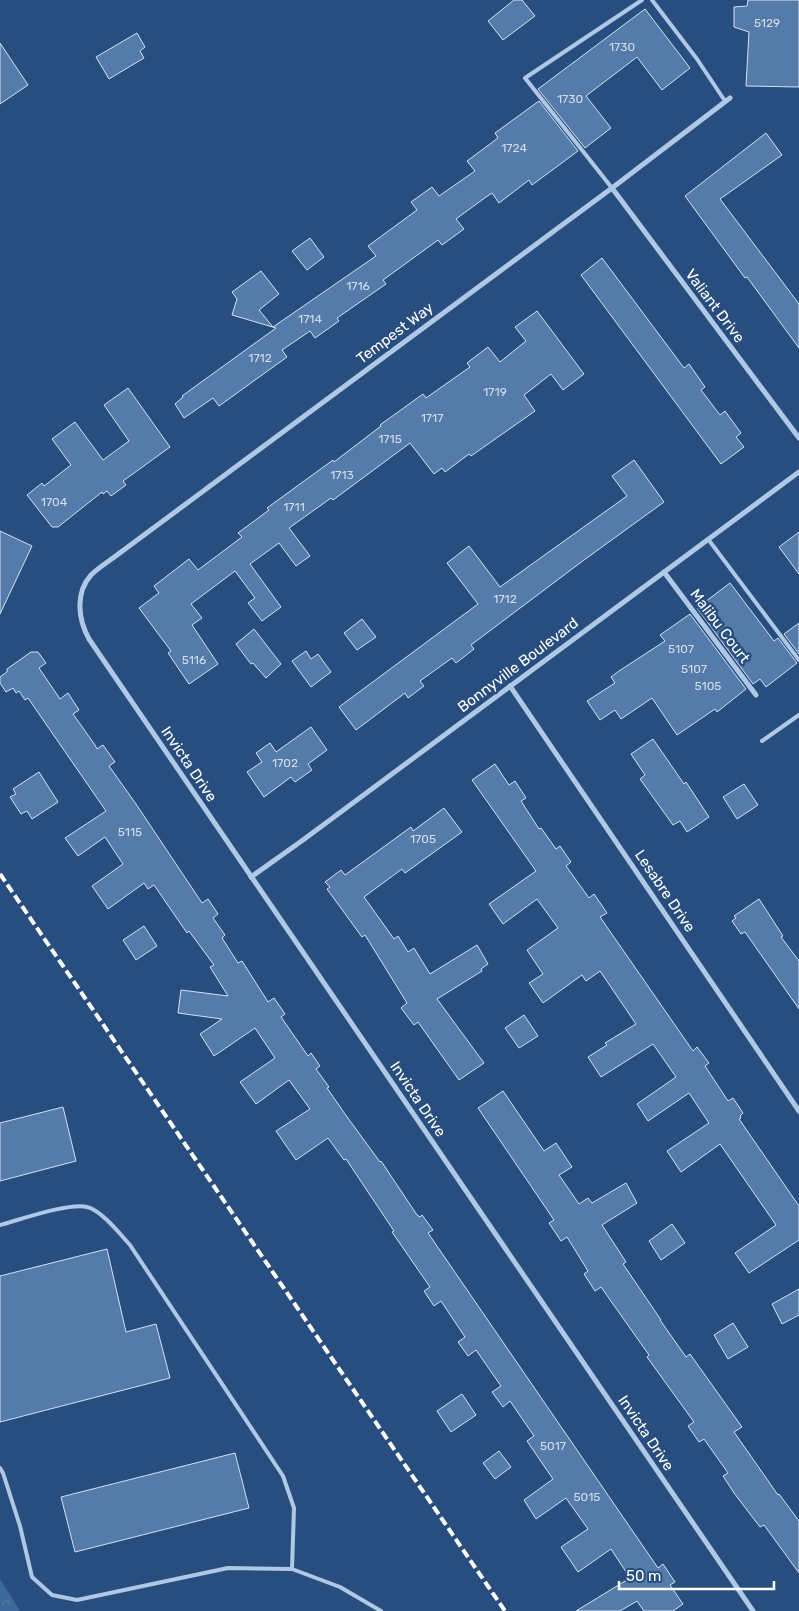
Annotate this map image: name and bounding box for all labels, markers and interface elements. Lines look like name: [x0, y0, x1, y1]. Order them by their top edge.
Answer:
house number: 5129: [754, 16, 780, 30]
house number: 1730: [609, 40, 635, 54]
house number: 1730: [557, 92, 583, 106]
house number: 1724: [501, 141, 527, 155]
street label: Valiant Drive: [682, 266, 748, 346]
house number: 1716: [346, 279, 370, 293]
street label: Tempest Way: [353, 298, 437, 368]
house number: 1714: [298, 312, 322, 326]
house number: 1712: [248, 351, 272, 365]
house number: 1719: [483, 385, 507, 399]
house number: 1717: [421, 411, 443, 425]
house number: 1715: [378, 432, 402, 446]
house number: 1713: [330, 468, 354, 482]
house number: 1704: [41, 495, 68, 509]
house number: 1711: [283, 500, 305, 514]
street label: Malibu Court: [686, 585, 754, 667]
house number: 1712: [493, 592, 517, 606]
street label: Bonnyville Boulevard: [454, 614, 582, 716]
house number: 5107: [668, 642, 694, 656]
house number: 5116: [182, 653, 206, 667]
house number: 5107: [681, 662, 707, 676]
house number: 5105: [695, 679, 721, 693]
street label: Invicta Drive: [157, 723, 221, 805]
house number: 1702: [272, 756, 298, 770]
house number: 5115: [118, 825, 142, 839]
house number: 1705: [410, 832, 436, 846]
street label: Lesabre Drive: [631, 846, 699, 936]
street label: Invicta Drive: [386, 1058, 450, 1140]
street label: Invicta Drive: [614, 1392, 678, 1474]
house number: 5017: [540, 1439, 566, 1453]
house number: 5015: [573, 1490, 601, 1504]
scale bar: [619, 1558, 774, 1590]
text: 50 m: [626, 1567, 661, 1585]

